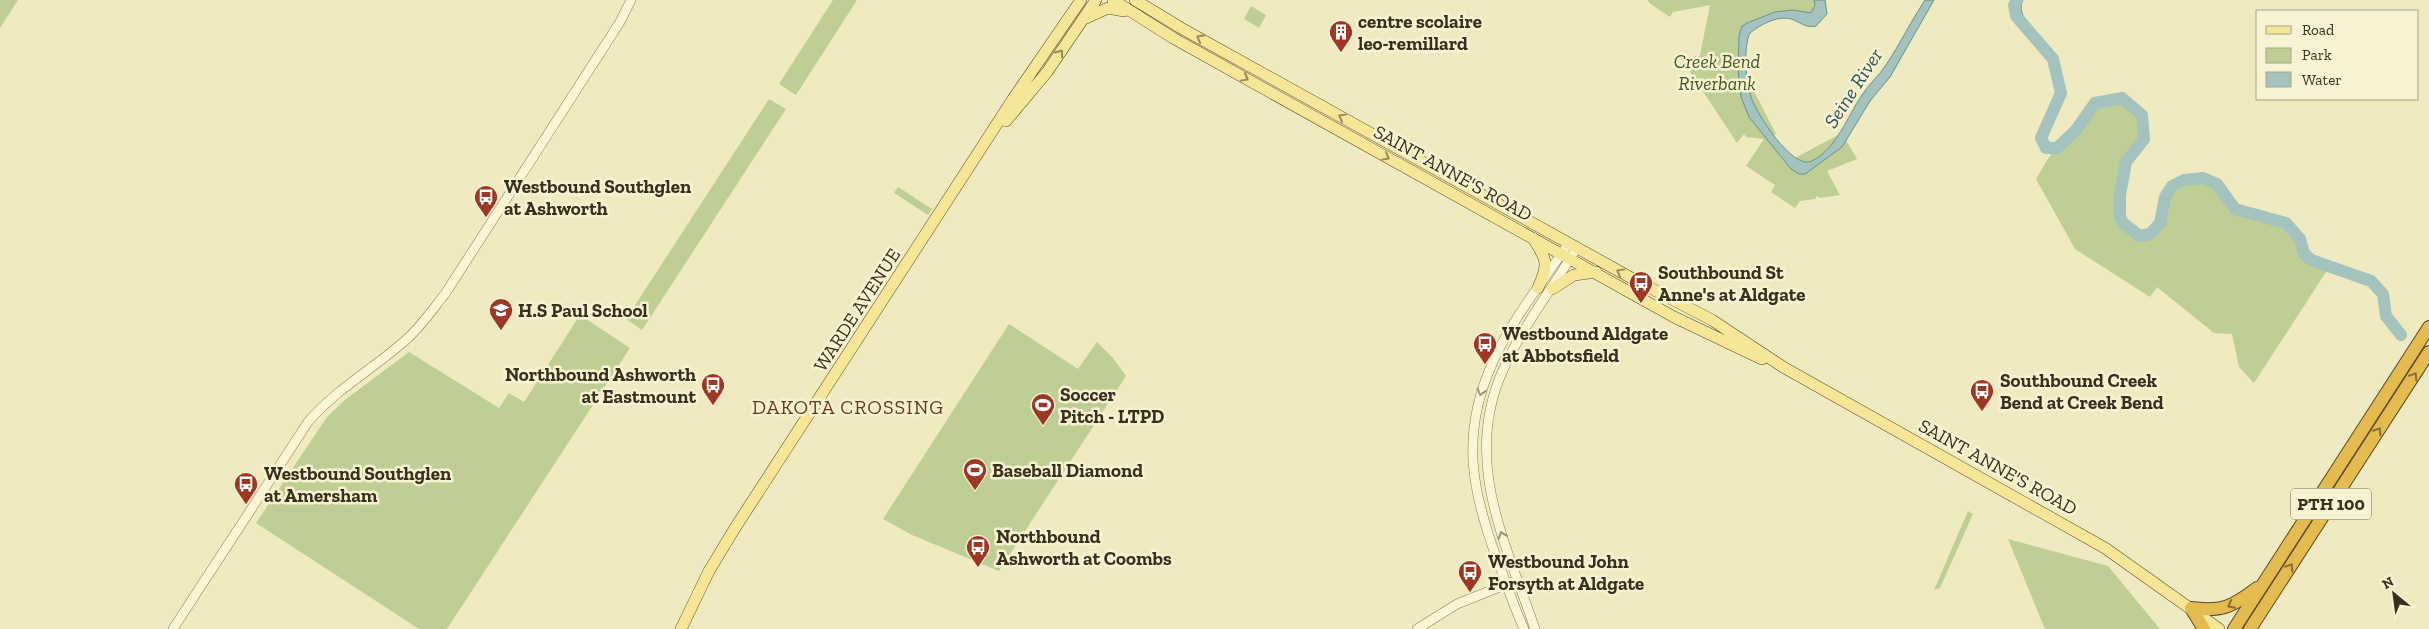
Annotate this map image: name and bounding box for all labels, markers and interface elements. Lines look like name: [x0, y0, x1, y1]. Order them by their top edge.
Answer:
place label: centre scolaire leo-remillard: [1358, 10, 1482, 55]
legend: [2256, 10, 2419, 100]
building icon: centre scolaire leo-remillard: [1328, 19, 1354, 53]
text: Road: [2302, 21, 2335, 39]
one-way arrow: [1197, 34, 1206, 44]
water label: Seine River: [1818, 44, 1888, 132]
text: Park: [2302, 46, 2332, 64]
one-way arrow: [1054, 50, 1063, 59]
park label: Creek Bend Riverbank: [1674, 50, 1761, 95]
text: Water: [2302, 71, 2342, 89]
one-way arrow: [1239, 72, 1248, 82]
one-way arrow: [1339, 113, 1348, 123]
street label: SAINT ANNE'S ROAD: [1370, 120, 1536, 226]
one-way arrow: [1381, 151, 1390, 161]
place label: Westbound Southglen at Ashworth: [504, 175, 692, 220]
bus stop icon: Westbound Southglen at Ashworth: [473, 184, 499, 218]
street label: WARDE AVENUE: [809, 244, 905, 376]
place label: Southbound St Anne's at Aldgate: [1658, 261, 1805, 306]
one-way arrow: [1617, 268, 1626, 278]
bus stop icon: Southbound St Anne's at Aldgate: [1628, 270, 1654, 304]
school or university icon: H.S Paul School: [488, 297, 514, 331]
place label: H.S Paul School: [518, 299, 648, 322]
place label: Westbound Aldgate at Abbotsfield: [1502, 322, 1668, 367]
bus stop icon: Westbound Aldgate at Abbotsfield: [1472, 331, 1498, 365]
place label: Northbound Ashworth at Eastmount: [505, 363, 696, 408]
place label: Southbound Creek Bend at Creek Bend: [2000, 369, 2164, 414]
bus stop icon: Northbound Ashworth at Eastmount: [700, 372, 726, 406]
one-way arrow: [2407, 372, 2417, 381]
bus stop icon: Southbound Creek Bend at Creek Bend: [1969, 378, 1995, 412]
place label: Soccer Pitch - LTPD: [1060, 383, 1164, 428]
one-way arrow: [1477, 387, 1487, 395]
sports icon: Soccer Pitch - LTPD: [1030, 392, 1056, 426]
district label: DAKOTA CROSSING: [752, 395, 944, 419]
street label: SAINT ANNE'S ROAD: [1915, 414, 2081, 520]
one-way arrow: [2372, 427, 2381, 436]
sports icon: Baseball Diamond: [962, 457, 988, 491]
place label: Baseball Diamond: [992, 459, 1143, 482]
place label: Westbound Southglen at Amersham: [264, 462, 452, 507]
bus stop icon: Westbound Southglen at Amersham: [233, 471, 259, 505]
road number: PTH 100: [2291, 488, 2371, 520]
place label: Northbound Ashworth at Coombs: [996, 525, 1172, 570]
one-way arrow: [1498, 531, 1508, 539]
bus stop icon: Northbound Ashworth at Coombs: [965, 534, 991, 568]
place label: Westbound John Forsyth at Aldgate: [1488, 550, 1644, 595]
bus stop icon: Westbound John Forsyth at Aldgate: [1457, 559, 1483, 593]
one-way arrow: [2283, 564, 2293, 573]
north arrow: [2369, 569, 2419, 619]
text: N: [2379, 573, 2397, 593]
one-way arrow: [2227, 599, 2236, 609]

